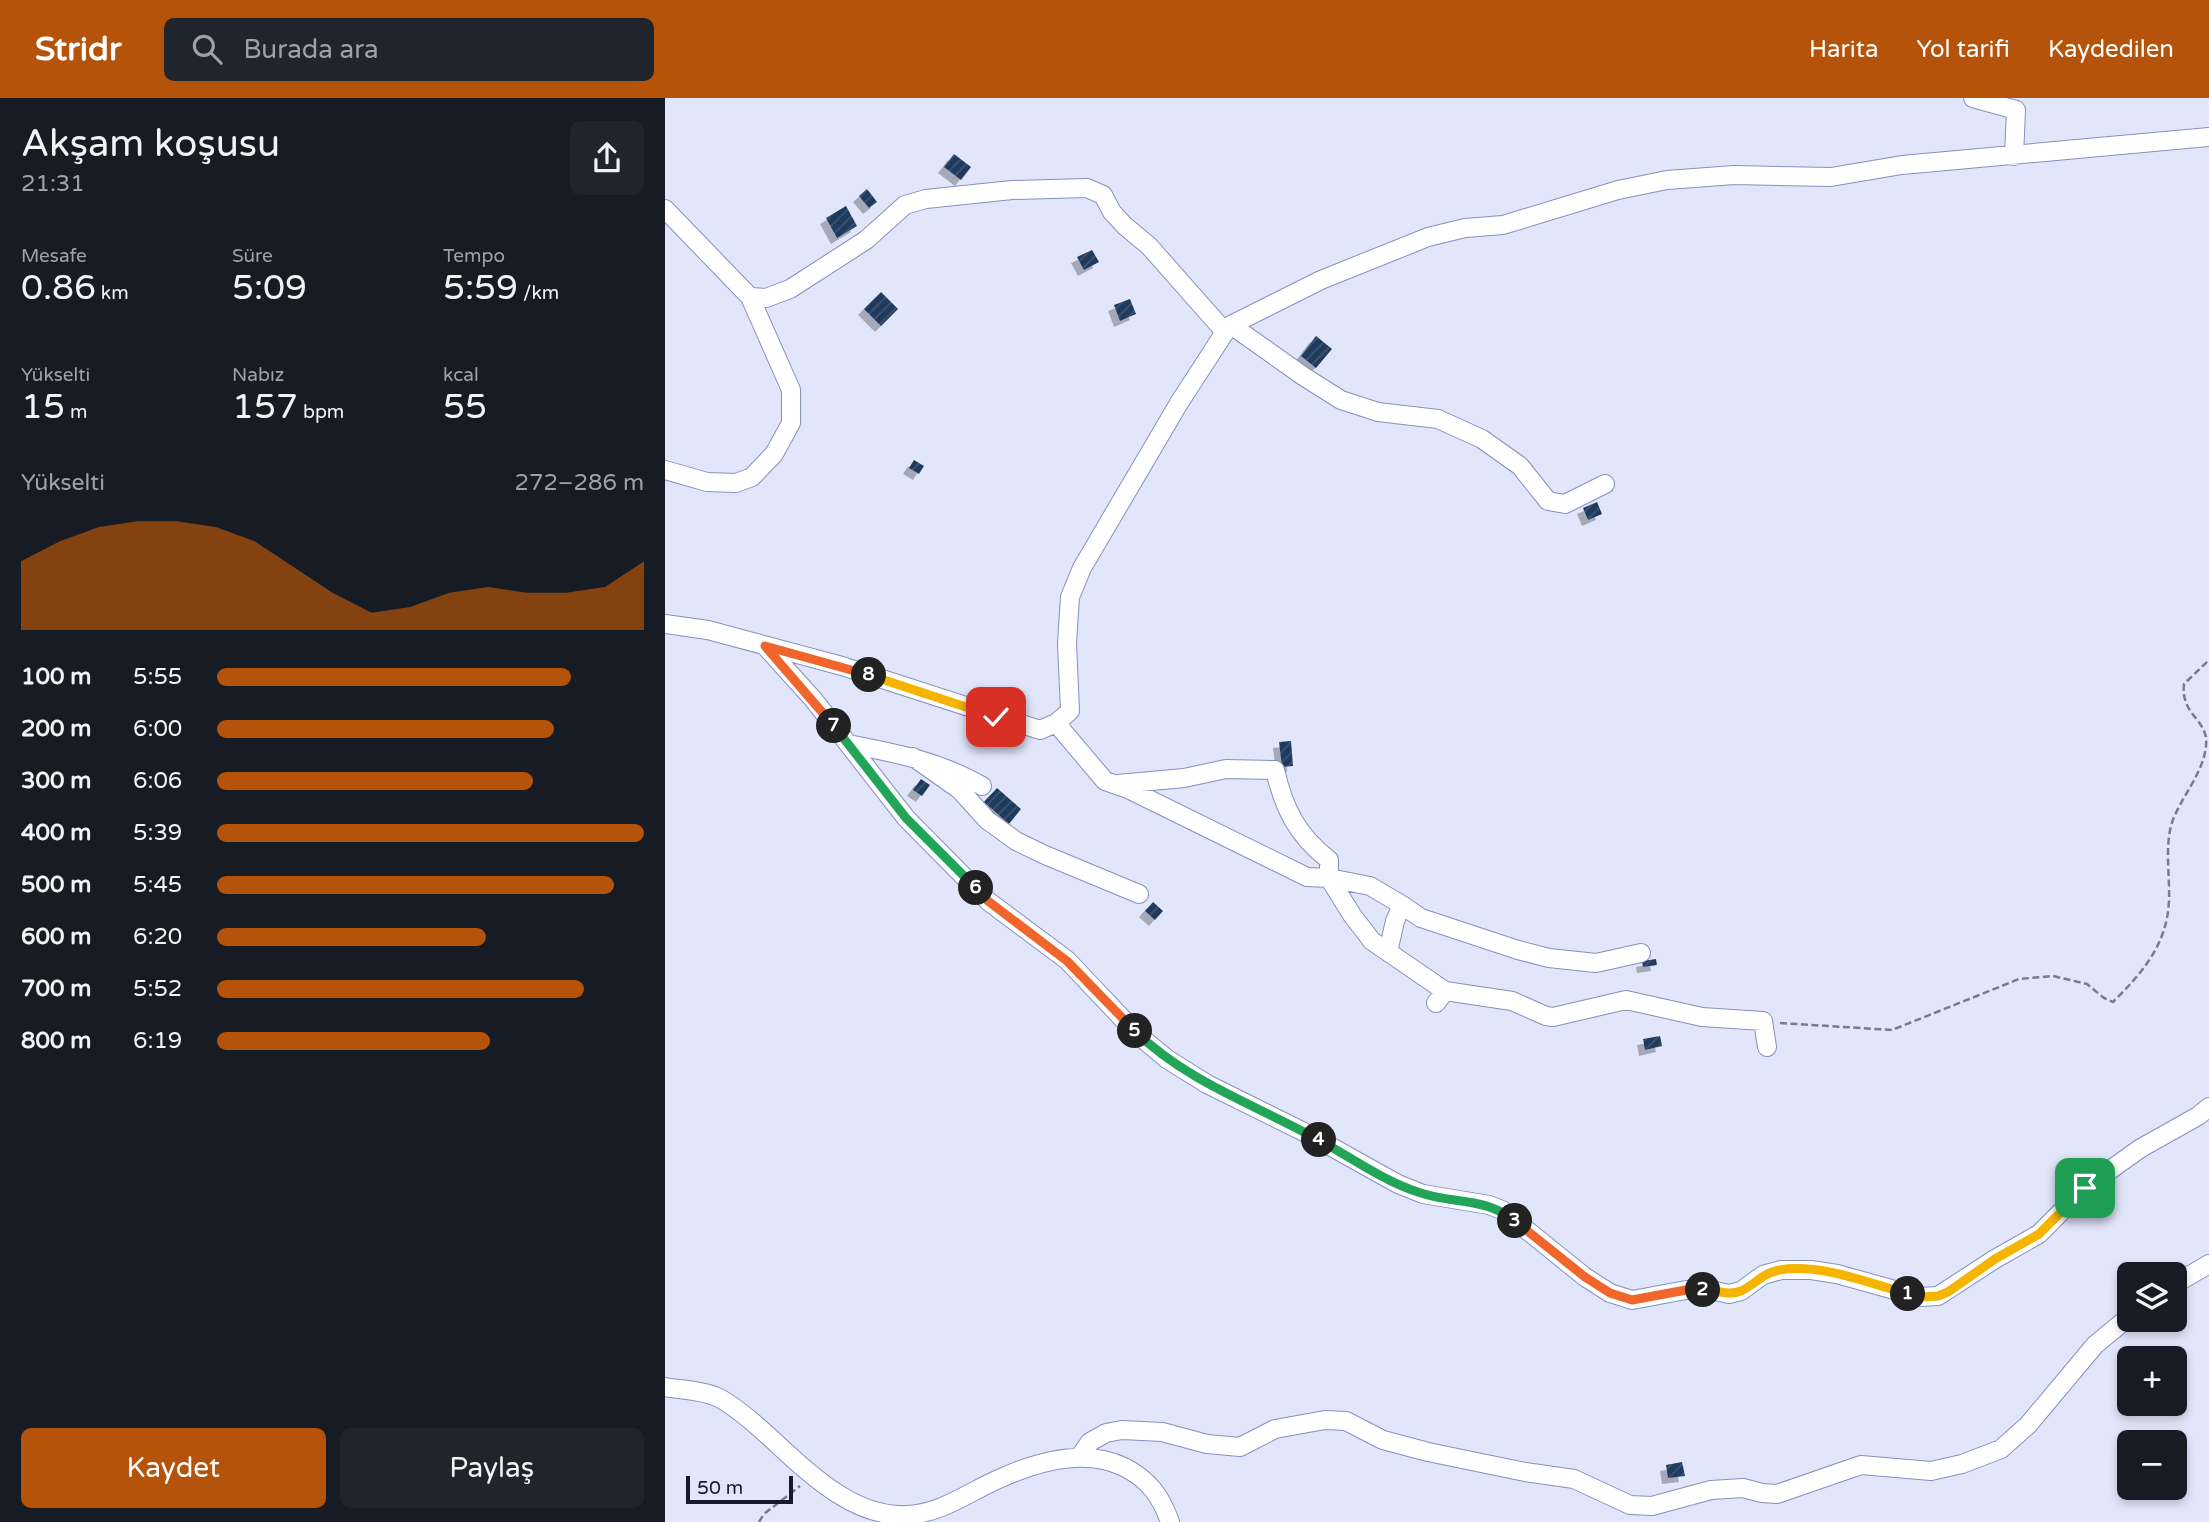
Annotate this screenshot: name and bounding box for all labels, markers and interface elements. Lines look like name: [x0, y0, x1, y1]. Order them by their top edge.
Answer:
search box: [164, 18, 654, 81]
text: Stridr: [35, 30, 122, 69]
icon: search: [188, 30, 226, 68]
text: Burada ara: [244, 34, 379, 65]
text: Harita: [1809, 35, 1878, 64]
text: Yol tarifi: [1916, 35, 2010, 64]
text: Kaydedilen: [2048, 35, 2174, 64]
text: Akşam koşusu: [21, 121, 280, 167]
button: share: [570, 121, 644, 195]
text: 21:31: [21, 170, 85, 198]
text: Mesafe: [21, 245, 87, 267]
text: Süre: [232, 245, 273, 267]
text: Tempo: [443, 245, 505, 267]
text: 0.86: [21, 267, 96, 309]
text: 5:09: [232, 267, 307, 309]
text: 5:59: [443, 267, 518, 309]
text: km: [96, 282, 129, 304]
text: /km: [518, 282, 559, 304]
text: Yükselti: [21, 364, 90, 386]
text: Nabız: [232, 364, 284, 386]
text: kcal: [443, 364, 479, 386]
text: 15: [21, 386, 65, 428]
text: 157: [232, 386, 298, 428]
text: 55: [443, 386, 487, 428]
text: m: [65, 401, 87, 423]
text: bpm: [298, 401, 344, 423]
text: Yükselti: [21, 469, 105, 497]
text: 272–286 m: [515, 469, 644, 497]
pin: 8: [851, 658, 887, 692]
text: 100 m: [21, 663, 91, 691]
text: 5:55: [133, 663, 182, 691]
text: 8: [863, 663, 874, 685]
pin: [966, 687, 1026, 747]
icon: check: [977, 698, 1015, 736]
pin: 7: [817, 708, 851, 744]
text: 7: [828, 714, 839, 736]
text: 200 m: [21, 715, 91, 743]
text: 6:00: [133, 715, 182, 743]
text: 300 m: [21, 767, 91, 795]
text: 6:06: [133, 767, 182, 795]
text: 400 m: [21, 819, 91, 847]
text: 5:39: [133, 819, 182, 847]
pin: 6: [959, 870, 993, 906]
text: 500 m: [21, 871, 91, 899]
text: 5:45: [133, 871, 182, 899]
text: 6: [970, 876, 981, 898]
text: 600 m: [21, 923, 91, 951]
text: 6:20: [133, 923, 182, 951]
text: 700 m: [21, 975, 91, 1003]
text: 5:52: [133, 975, 182, 1003]
pin: 5: [1117, 1014, 1153, 1048]
text: 5: [1129, 1019, 1140, 1041]
text: 800 m: [21, 1027, 91, 1055]
text: 6:19: [133, 1027, 182, 1055]
pin: 4: [1301, 1122, 1337, 1158]
text: 4: [1313, 1128, 1324, 1150]
pin: [2055, 1158, 2115, 1218]
icon: arrive: [2066, 1169, 2104, 1207]
pin: 3: [1497, 1204, 1533, 1238]
text: 3: [1509, 1209, 1520, 1231]
map controls: [2117, 1262, 2187, 1500]
button: layers: [2117, 1262, 2187, 1332]
pin: 2: [1685, 1272, 1721, 1308]
pin: 1: [1891, 1276, 1925, 1312]
text: 2: [1697, 1278, 1708, 1300]
text: 1: [1902, 1282, 1913, 1304]
button: +: [2117, 1346, 2187, 1416]
button: Kaydet: [21, 1428, 326, 1508]
button: Paylaş: [340, 1428, 644, 1508]
button: −: [2117, 1430, 2187, 1500]
scale bar: [686, 1473, 793, 1505]
text: 50 m: [697, 1477, 743, 1499]

